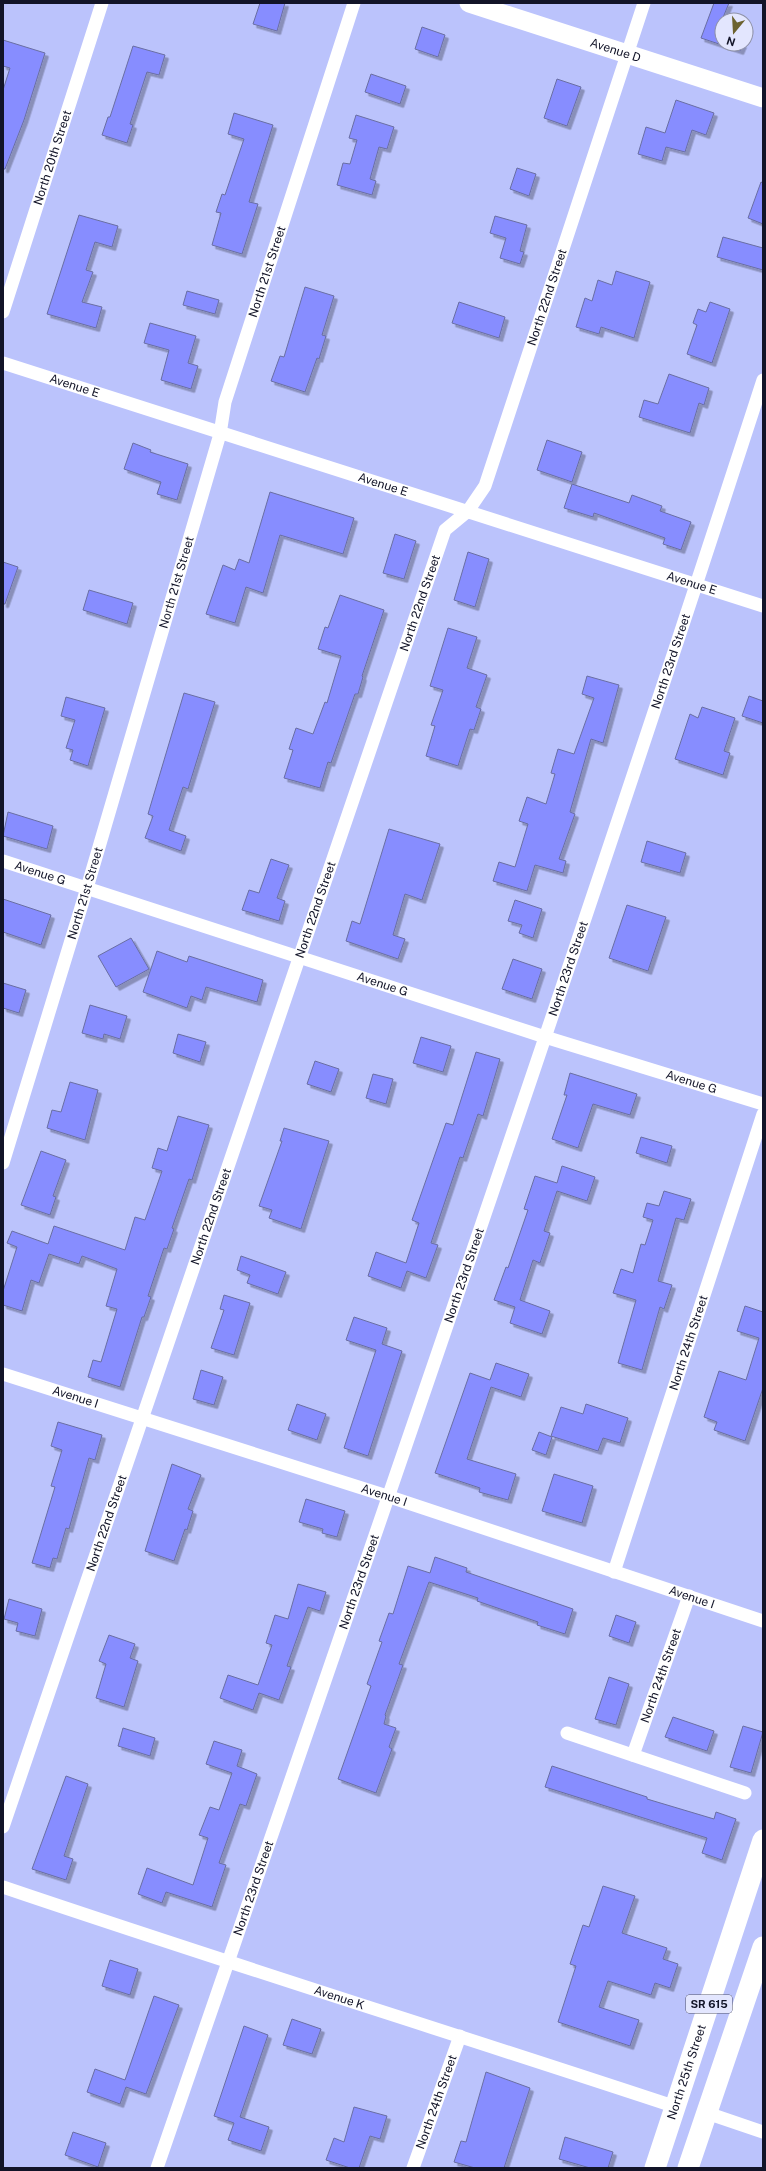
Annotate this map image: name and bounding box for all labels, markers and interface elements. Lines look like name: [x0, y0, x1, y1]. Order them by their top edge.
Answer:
north arrow: [714, 12, 754, 52]
text: N: [725, 34, 737, 49]
street label: Avenue D: [588, 36, 643, 65]
street label: North 20th Street: [31, 108, 74, 207]
street label: North 21st Street: [246, 224, 289, 319]
street label: North 22nd Street: [525, 247, 570, 348]
street label: Avenue E: [48, 371, 101, 400]
street label: Avenue E: [356, 470, 410, 499]
street label: North 21st Street: [156, 534, 197, 630]
street label: North 22nd Street: [397, 553, 443, 653]
street label: Avenue E: [665, 569, 718, 598]
street label: North 23rd Street: [649, 612, 693, 711]
street label: North 21st Street: [65, 845, 106, 941]
street label: Avenue G: [13, 858, 67, 888]
street label: North 22nd Street: [293, 859, 339, 960]
street label: North 23rd Street: [546, 919, 591, 1018]
street label: Avenue G: [355, 969, 410, 999]
street label: Avenue G: [664, 1068, 719, 1096]
street label: North 22nd Street: [188, 1166, 234, 1267]
street label: North 23rd Street: [441, 1226, 487, 1325]
street label: North 24th Street: [667, 1293, 711, 1392]
street label: Avenue I: [51, 1383, 100, 1411]
street label: North 22nd Street: [84, 1473, 130, 1573]
street label: Avenue I: [359, 1481, 409, 1509]
street label: North 23rd Street: [336, 1532, 382, 1631]
street label: Avenue I: [667, 1583, 716, 1611]
street label: North 24th Street: [638, 1626, 684, 1725]
street label: North 23rd Street: [231, 1839, 276, 1937]
street label: Avenue K: [312, 1983, 366, 2012]
road number: SR 615: [686, 1995, 732, 2013]
street label: North 25th Street: [664, 2022, 709, 2121]
street label: North 24th Street: [413, 2053, 460, 2151]

